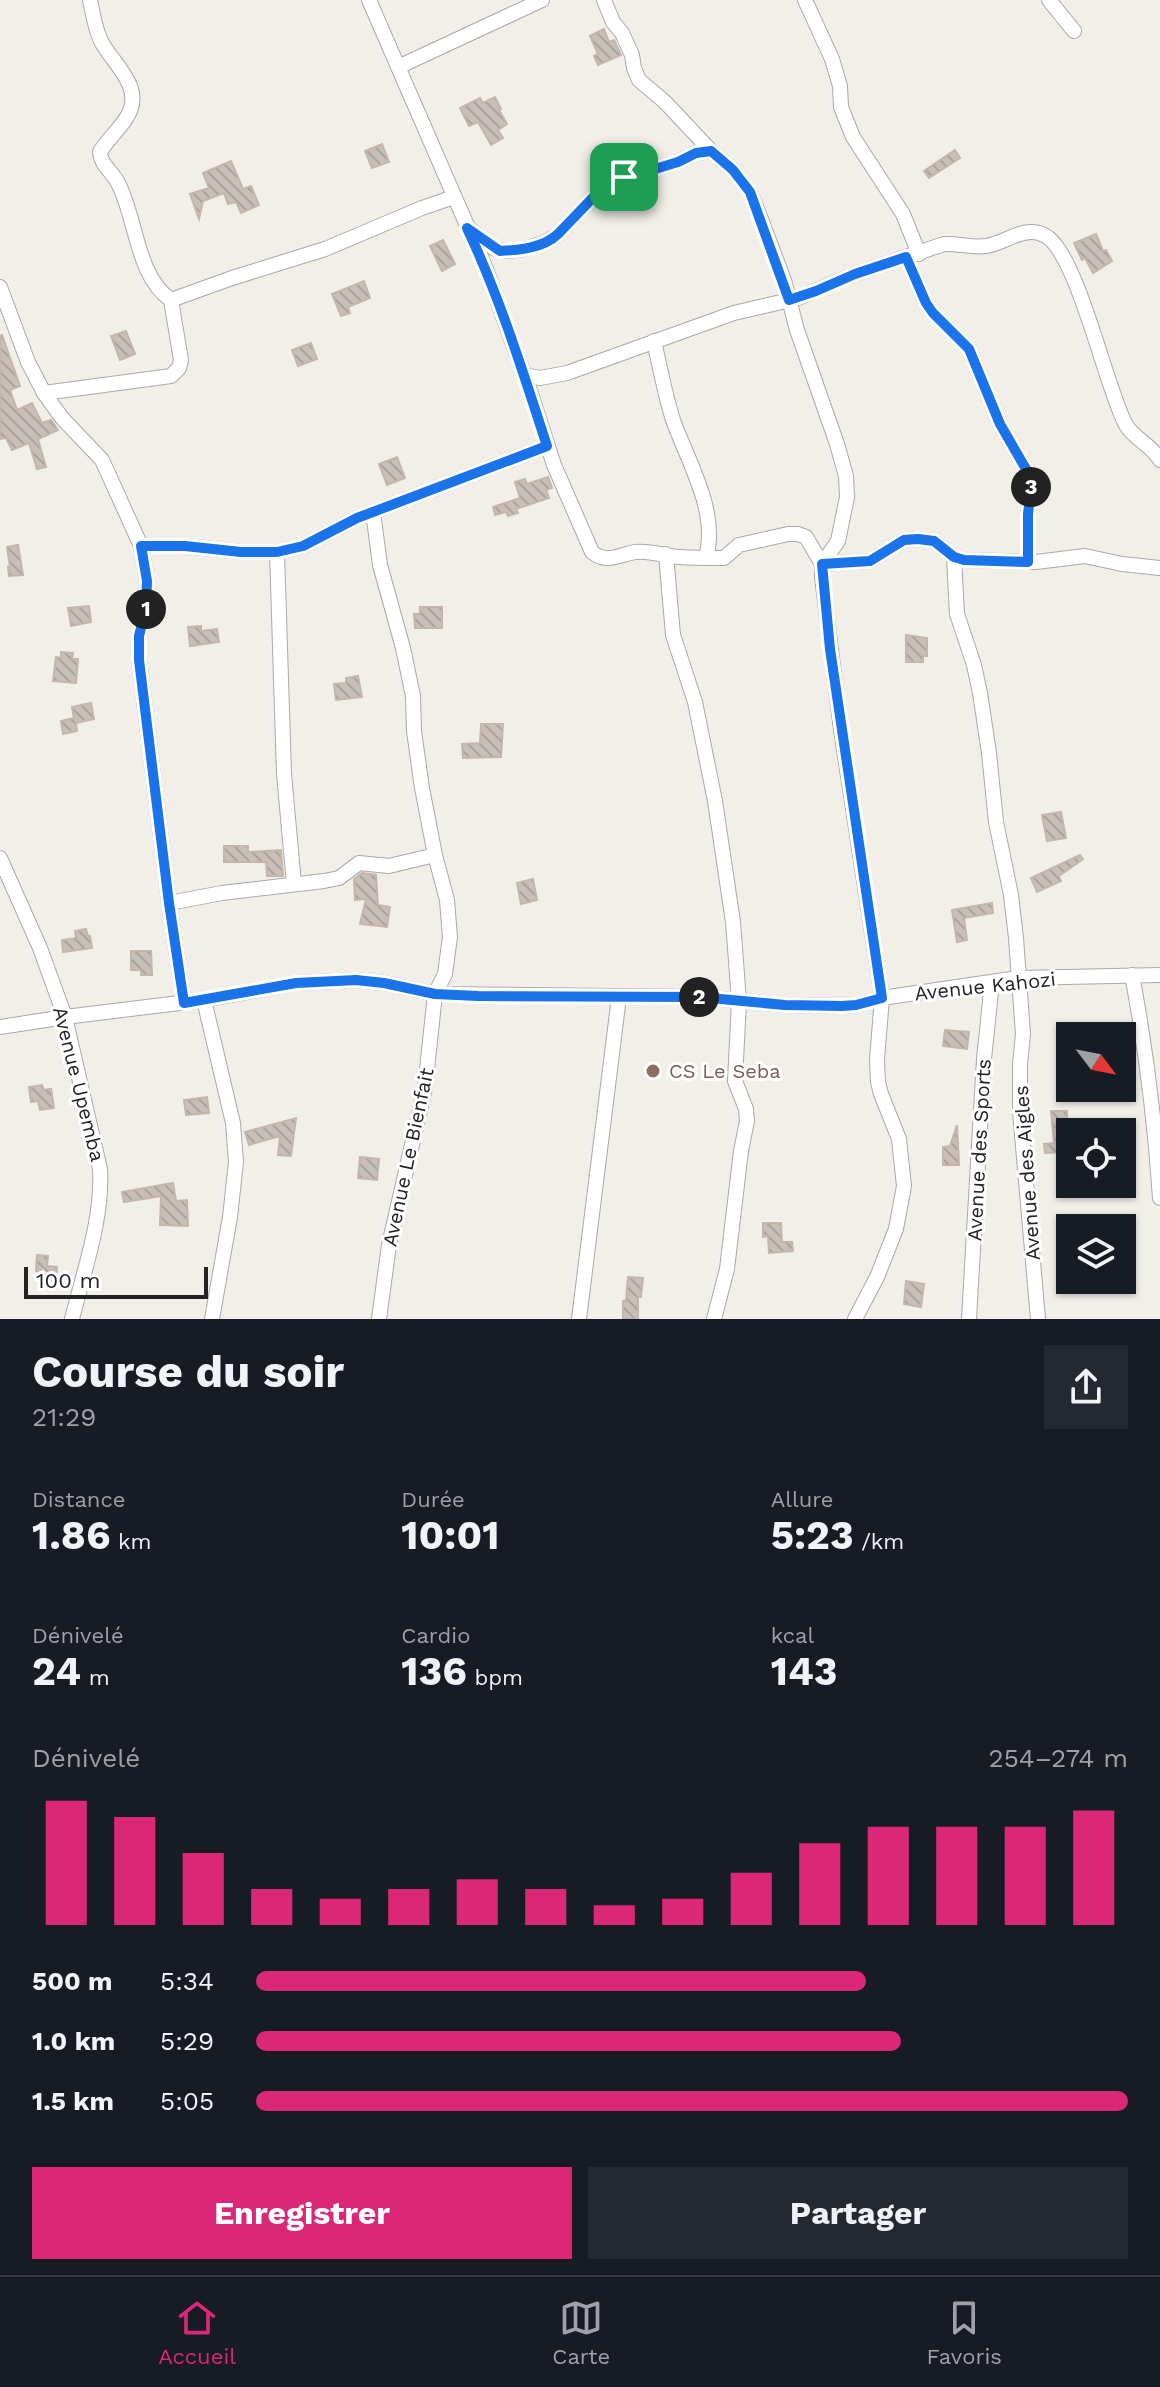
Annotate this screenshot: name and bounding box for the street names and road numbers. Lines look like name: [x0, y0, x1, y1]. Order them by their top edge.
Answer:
street label: Avenue Kahozi: [913, 967, 1057, 1005]
street label: Avenue Upemba: [48, 1004, 110, 1164]
street label: Avenue des Sports: [962, 1058, 996, 1242]
street label: Avenue Le Bienfait: [377, 1065, 439, 1249]
street label: Avenue des Aigles: [1009, 1085, 1045, 1261]

